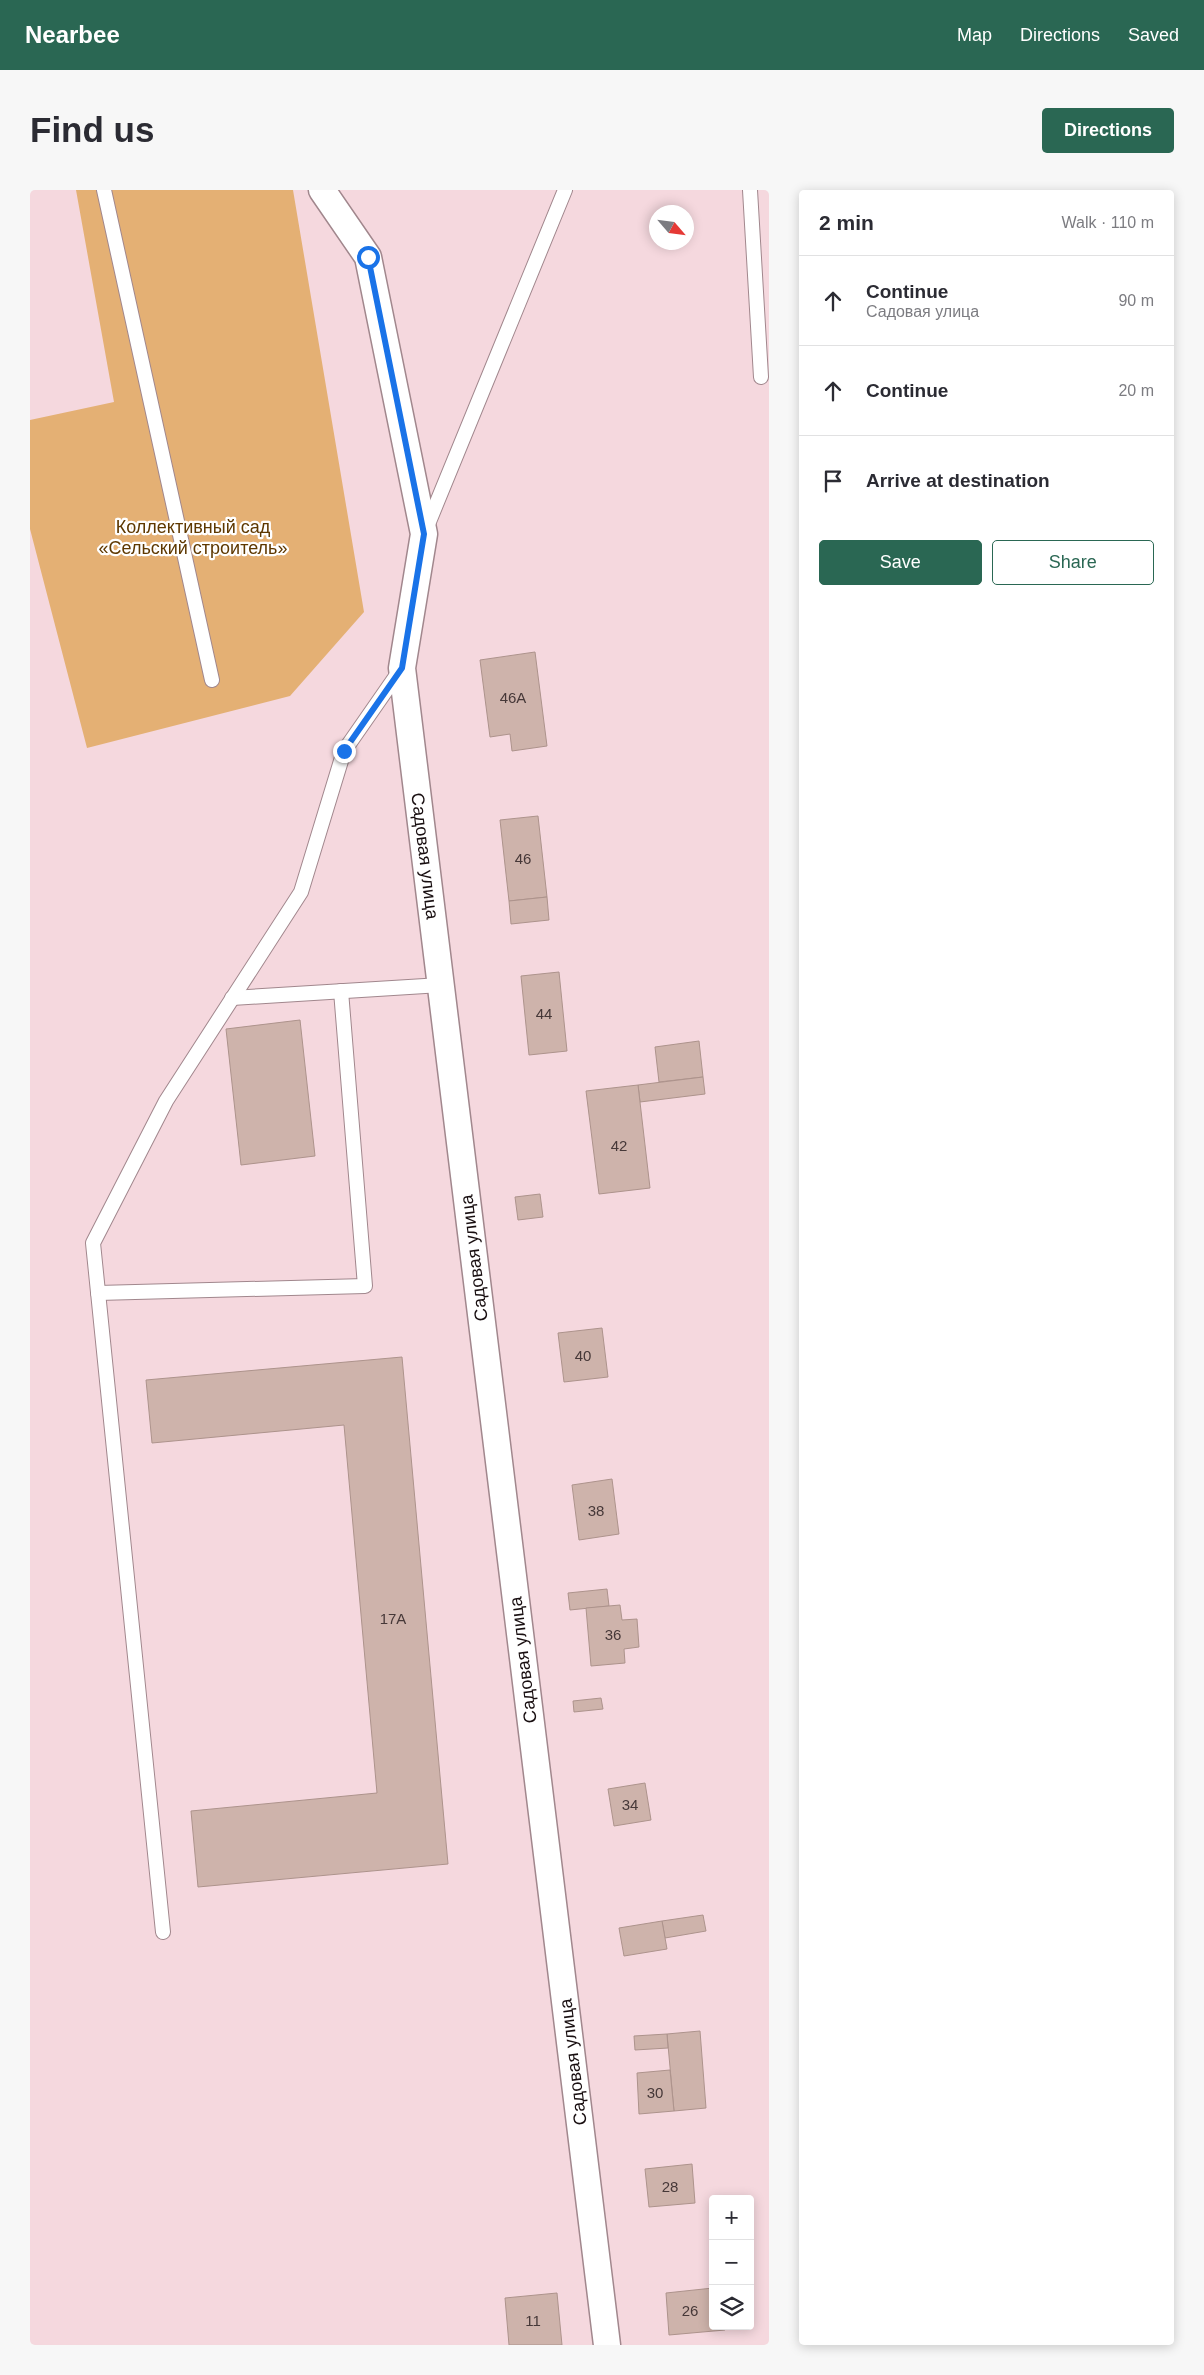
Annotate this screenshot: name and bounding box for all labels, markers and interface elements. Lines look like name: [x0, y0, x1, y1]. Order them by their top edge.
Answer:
text: Nearbee: [25, 21, 120, 48]
text: Map: [957, 25, 992, 45]
text: Directions: [1020, 25, 1100, 45]
text: Saved: [1128, 25, 1179, 45]
button: Directions: [1042, 108, 1174, 153]
text: Find us: [30, 110, 154, 149]
north arrow: [649, 205, 694, 250]
text: 2 min: [819, 211, 874, 234]
text: Walk · 110 m: [1062, 214, 1154, 231]
route start: [357, 246, 380, 269]
text: Continue: [866, 281, 948, 302]
icon: ahead: [819, 287, 847, 315]
text: 90 m: [1118, 292, 1154, 309]
text: Садовая улица: [866, 303, 979, 320]
icon: ahead: [819, 377, 847, 405]
text: Continue: [866, 380, 948, 401]
text: 20 m: [1118, 382, 1154, 399]
icon: arrive: [819, 467, 847, 495]
text: Arrive at destination: [866, 470, 1050, 491]
park label: Коллективный сад «Сельский строитель»: [99, 517, 287, 558]
button: Save: [819, 540, 982, 585]
button: Share: [992, 540, 1154, 585]
house number: 46А: [500, 689, 526, 706]
route end: [333, 740, 356, 763]
street label: Садовая улица: [407, 792, 443, 921]
house number: 46: [515, 850, 531, 867]
house number: 44: [536, 1005, 552, 1022]
house number: 42: [611, 1137, 627, 1154]
street label: Садовая улица: [456, 1193, 492, 1322]
house number: 40: [575, 1347, 591, 1364]
house number: 38: [588, 1502, 604, 1519]
street label: Садовая улица: [505, 1595, 541, 1724]
house number: 17А: [380, 1610, 406, 1627]
house number: 36: [605, 1626, 621, 1643]
house number: 34: [622, 1796, 638, 1813]
street label: Садовая улица: [555, 1997, 591, 2126]
house number: 30: [647, 2084, 663, 2101]
house number: 28: [662, 2178, 678, 2195]
map controls: [709, 2195, 754, 2330]
button: +: [709, 2195, 754, 2240]
button: −: [709, 2240, 754, 2285]
button: layers: [709, 2285, 754, 2330]
house number: 26: [682, 2302, 698, 2319]
house number: 11: [525, 2312, 541, 2329]

